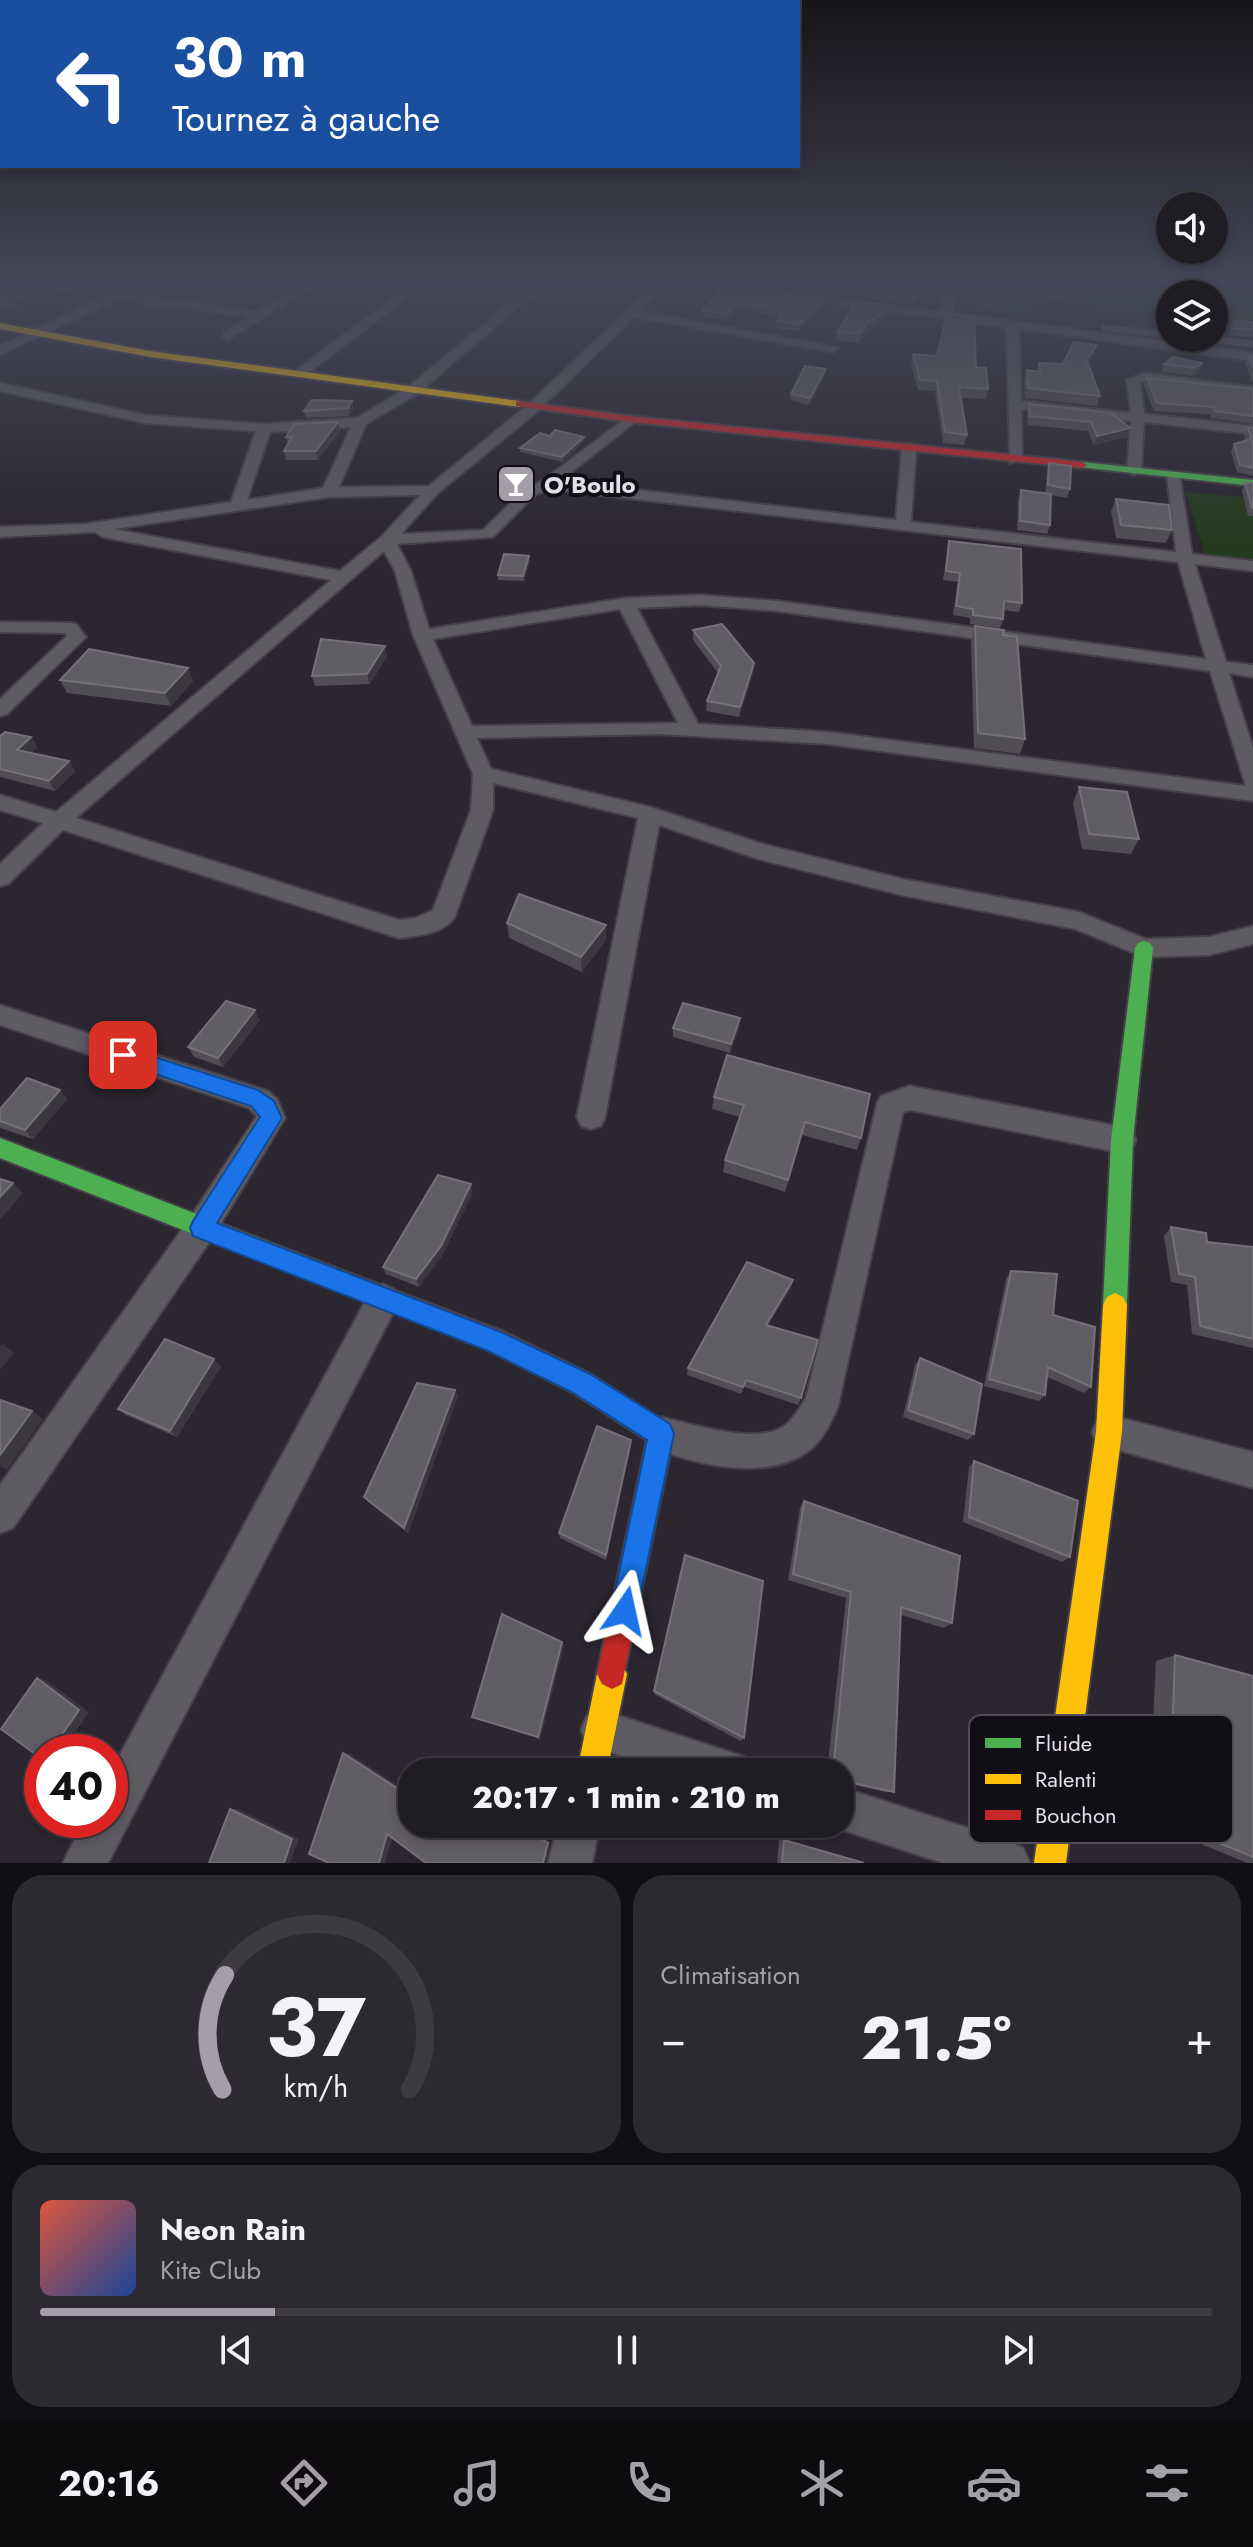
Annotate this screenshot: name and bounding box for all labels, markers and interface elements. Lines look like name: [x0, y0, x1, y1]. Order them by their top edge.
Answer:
text: 30 m: [172, 17, 307, 98]
icon: left: [40, 32, 144, 136]
text: Tournez à gauche: [172, 92, 440, 144]
map controls: [1156, 192, 1228, 352]
button: sound: [1156, 192, 1228, 264]
button: layers: [1156, 280, 1228, 352]
bar icon: O'Boulo: [495, 463, 537, 505]
place label: O'Boulo: [544, 467, 636, 502]
pin: [89, 1021, 157, 1089]
icon: arrive: [101, 1033, 145, 1077]
position arrow: [583, 1569, 667, 1653]
legend: [969, 1715, 1233, 1843]
text: Fluide: [1035, 1727, 1092, 1759]
speed limit sign: 40: [24, 1734, 128, 1838]
text: Ralenti: [1035, 1763, 1097, 1795]
text: 20:17 · 1 min · 210 m: [472, 1776, 780, 1819]
text: Bouchon: [1035, 1799, 1116, 1831]
text: Climatisation: [661, 1956, 801, 1994]
text: 37: [266, 1967, 367, 2087]
text: 21.5°: [861, 1995, 1011, 2082]
text: −: [661, 2007, 686, 2071]
text: +: [1186, 2007, 1213, 2071]
text: km/h: [284, 2066, 349, 2108]
text: Neon Rain: [160, 2208, 306, 2251]
text: Kite Club: [160, 2251, 261, 2289]
icon: previous: [214, 2328, 258, 2372]
icon: pause: [605, 2328, 649, 2372]
icon: next: [996, 2328, 1040, 2372]
icon: directions: [276, 2455, 332, 2511]
icon: music: [449, 2455, 505, 2511]
icon: phone: [621, 2455, 677, 2511]
icon: climate: [794, 2455, 850, 2511]
icon: car: [966, 2455, 1022, 2511]
icon: filters: [1139, 2455, 1195, 2511]
text: 20:16: [58, 2457, 160, 2509]

